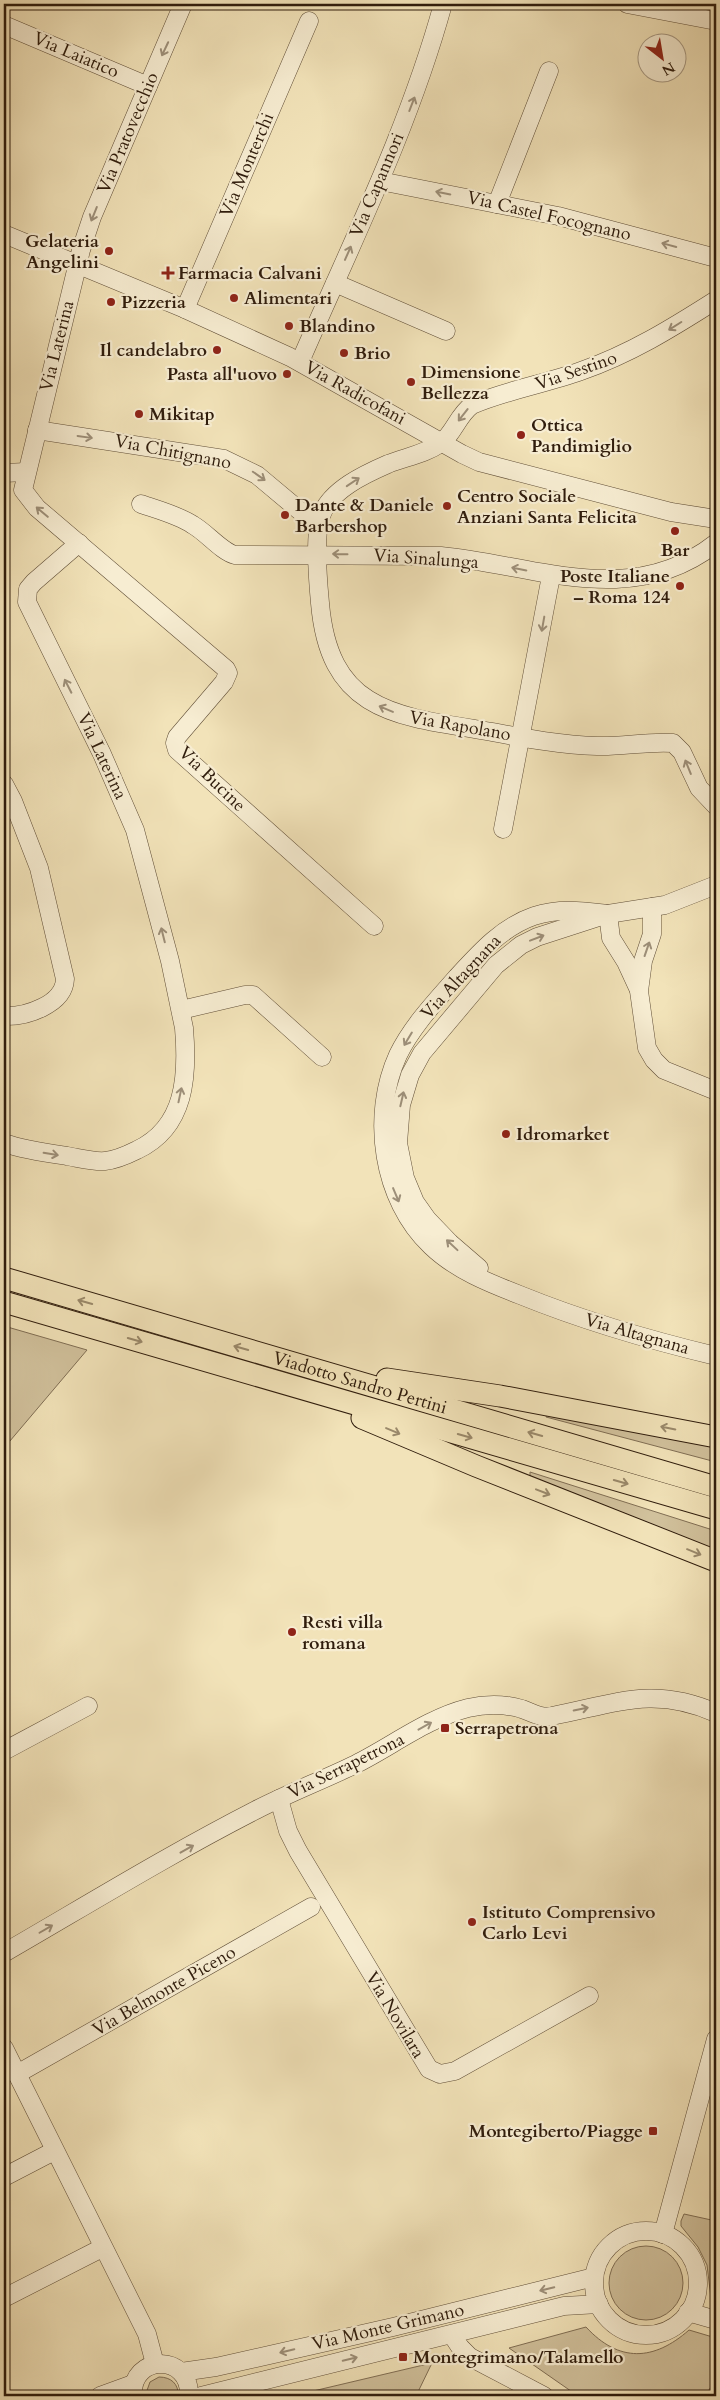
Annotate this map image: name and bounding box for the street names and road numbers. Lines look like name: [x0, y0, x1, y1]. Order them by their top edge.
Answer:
street label: Via Laiatico: [29, 26, 123, 84]
street label: Via Pratovecchio: [91, 68, 165, 198]
street label: Via Monterchi: [214, 109, 280, 221]
street label: Via Capannori: [344, 129, 410, 241]
street label: Via Castel Focognano: [464, 185, 634, 247]
street label: Via Laterina: [34, 298, 80, 394]
street label: Via Sestino: [532, 345, 620, 397]
street label: Via Radicofani: [300, 355, 410, 431]
street label: Via Chitignano: [112, 428, 234, 476]
street label: Via Sinalunga: [372, 543, 480, 575]
street label: Via Rapolano: [407, 705, 513, 747]
street label: Via Laterina: [71, 709, 133, 804]
street label: Via Bucine: [173, 741, 251, 817]
street label: Via Altagnana: [415, 929, 507, 1025]
street label: Via Altagnana: [582, 1307, 692, 1361]
street label: Viadotto Sandro Pertini: [270, 1345, 450, 1420]
street label: Via Serrapetrona: [284, 1727, 409, 1805]
street label: Via Belmonte Piceno: [88, 1940, 241, 2042]
street label: Via Novilara: [359, 1967, 431, 2063]
street label: Via Monte Grimano: [309, 2297, 467, 2357]

